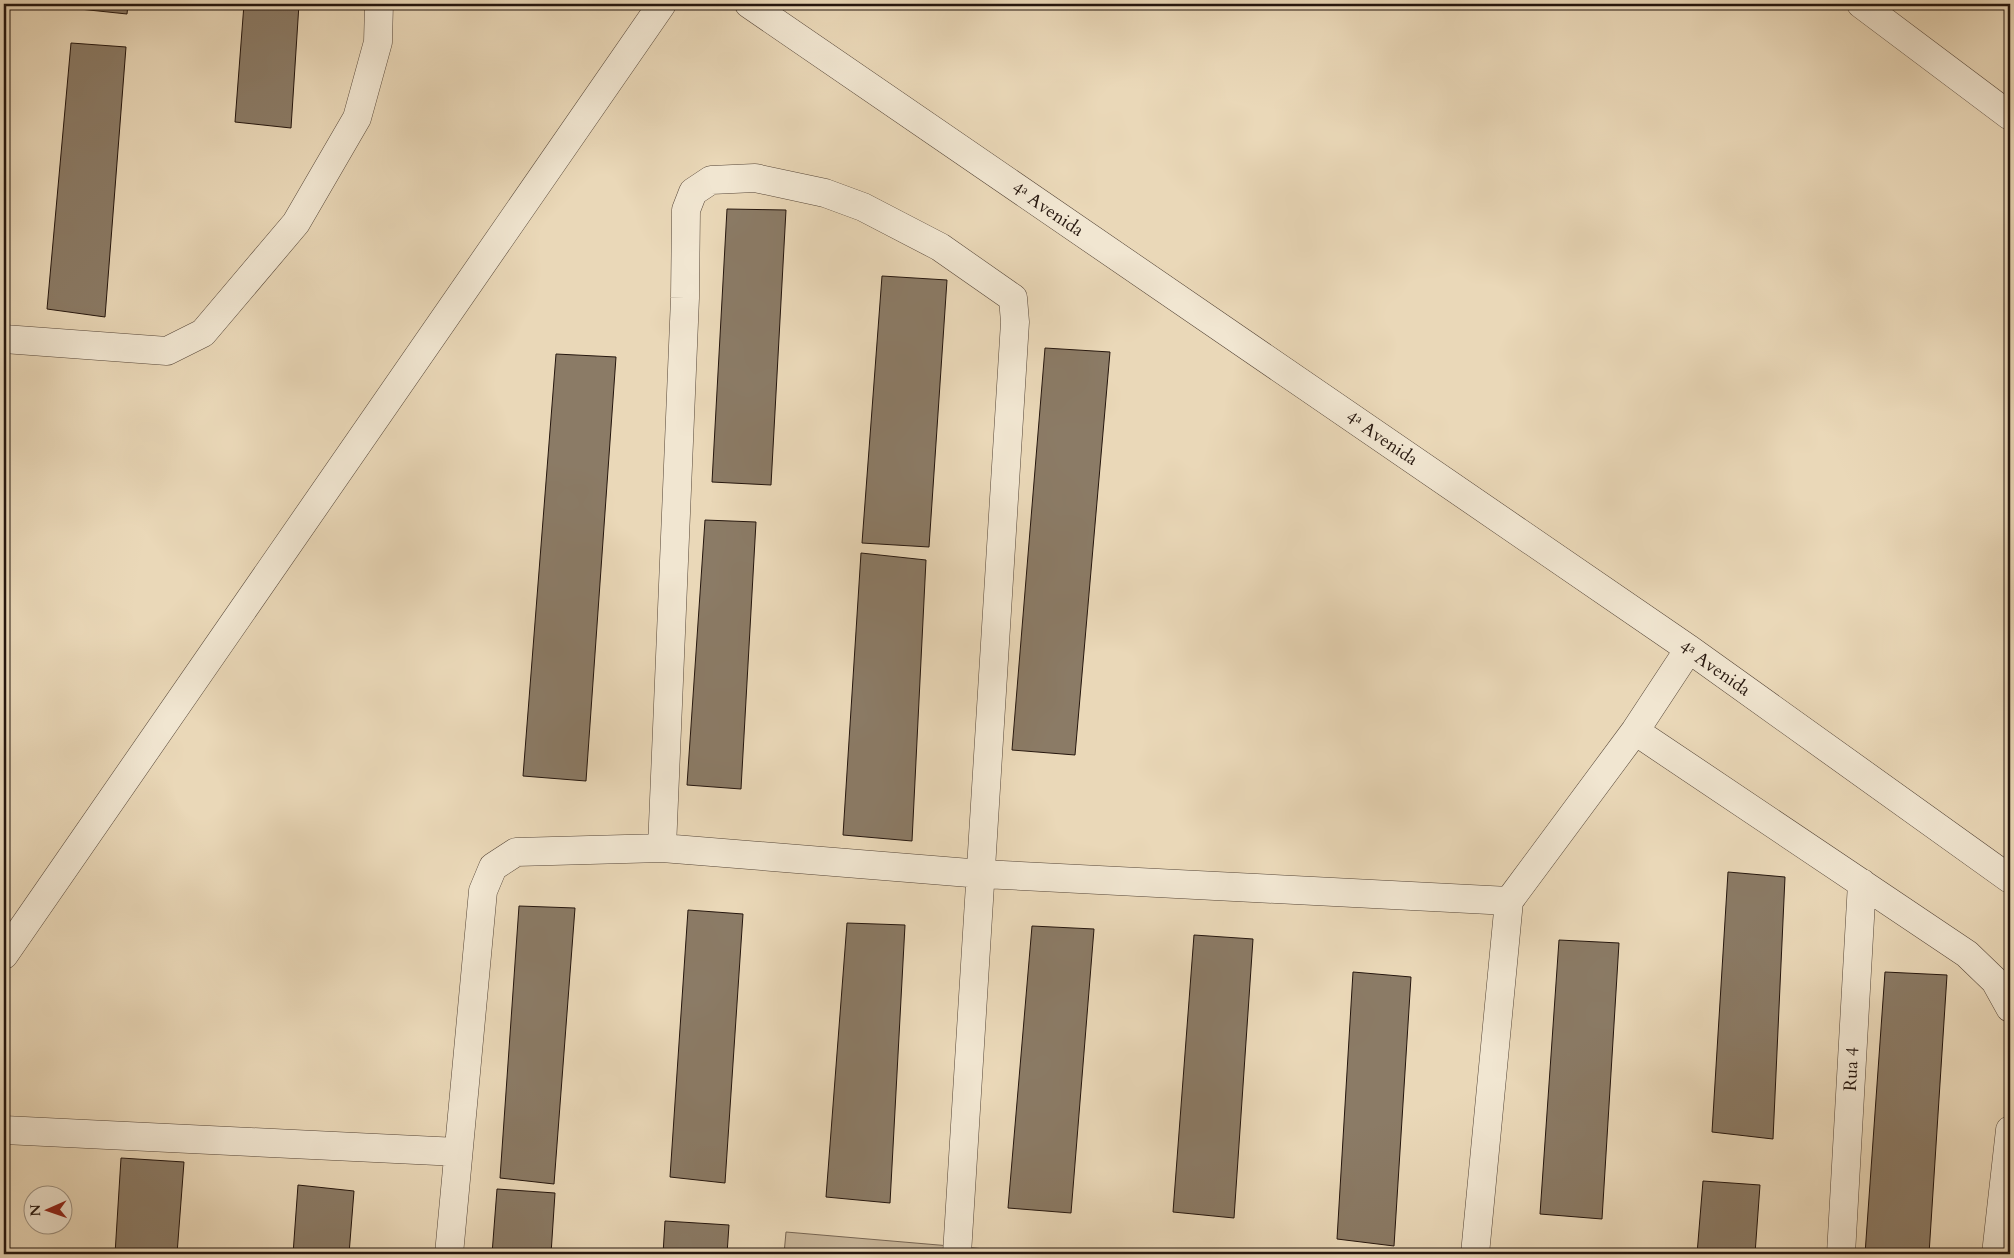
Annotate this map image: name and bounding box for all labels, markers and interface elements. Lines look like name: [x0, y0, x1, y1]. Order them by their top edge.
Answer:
street label: 4ª Avenida: [1007, 176, 1089, 243]
street label: 4ª Avenida: [1341, 405, 1423, 472]
street label: 4ª Avenida: [1674, 635, 1756, 702]
street label: Rua 4: [1838, 1046, 1865, 1092]
north arrow: [22, 1186, 72, 1236]
text: N: [26, 1204, 45, 1217]

